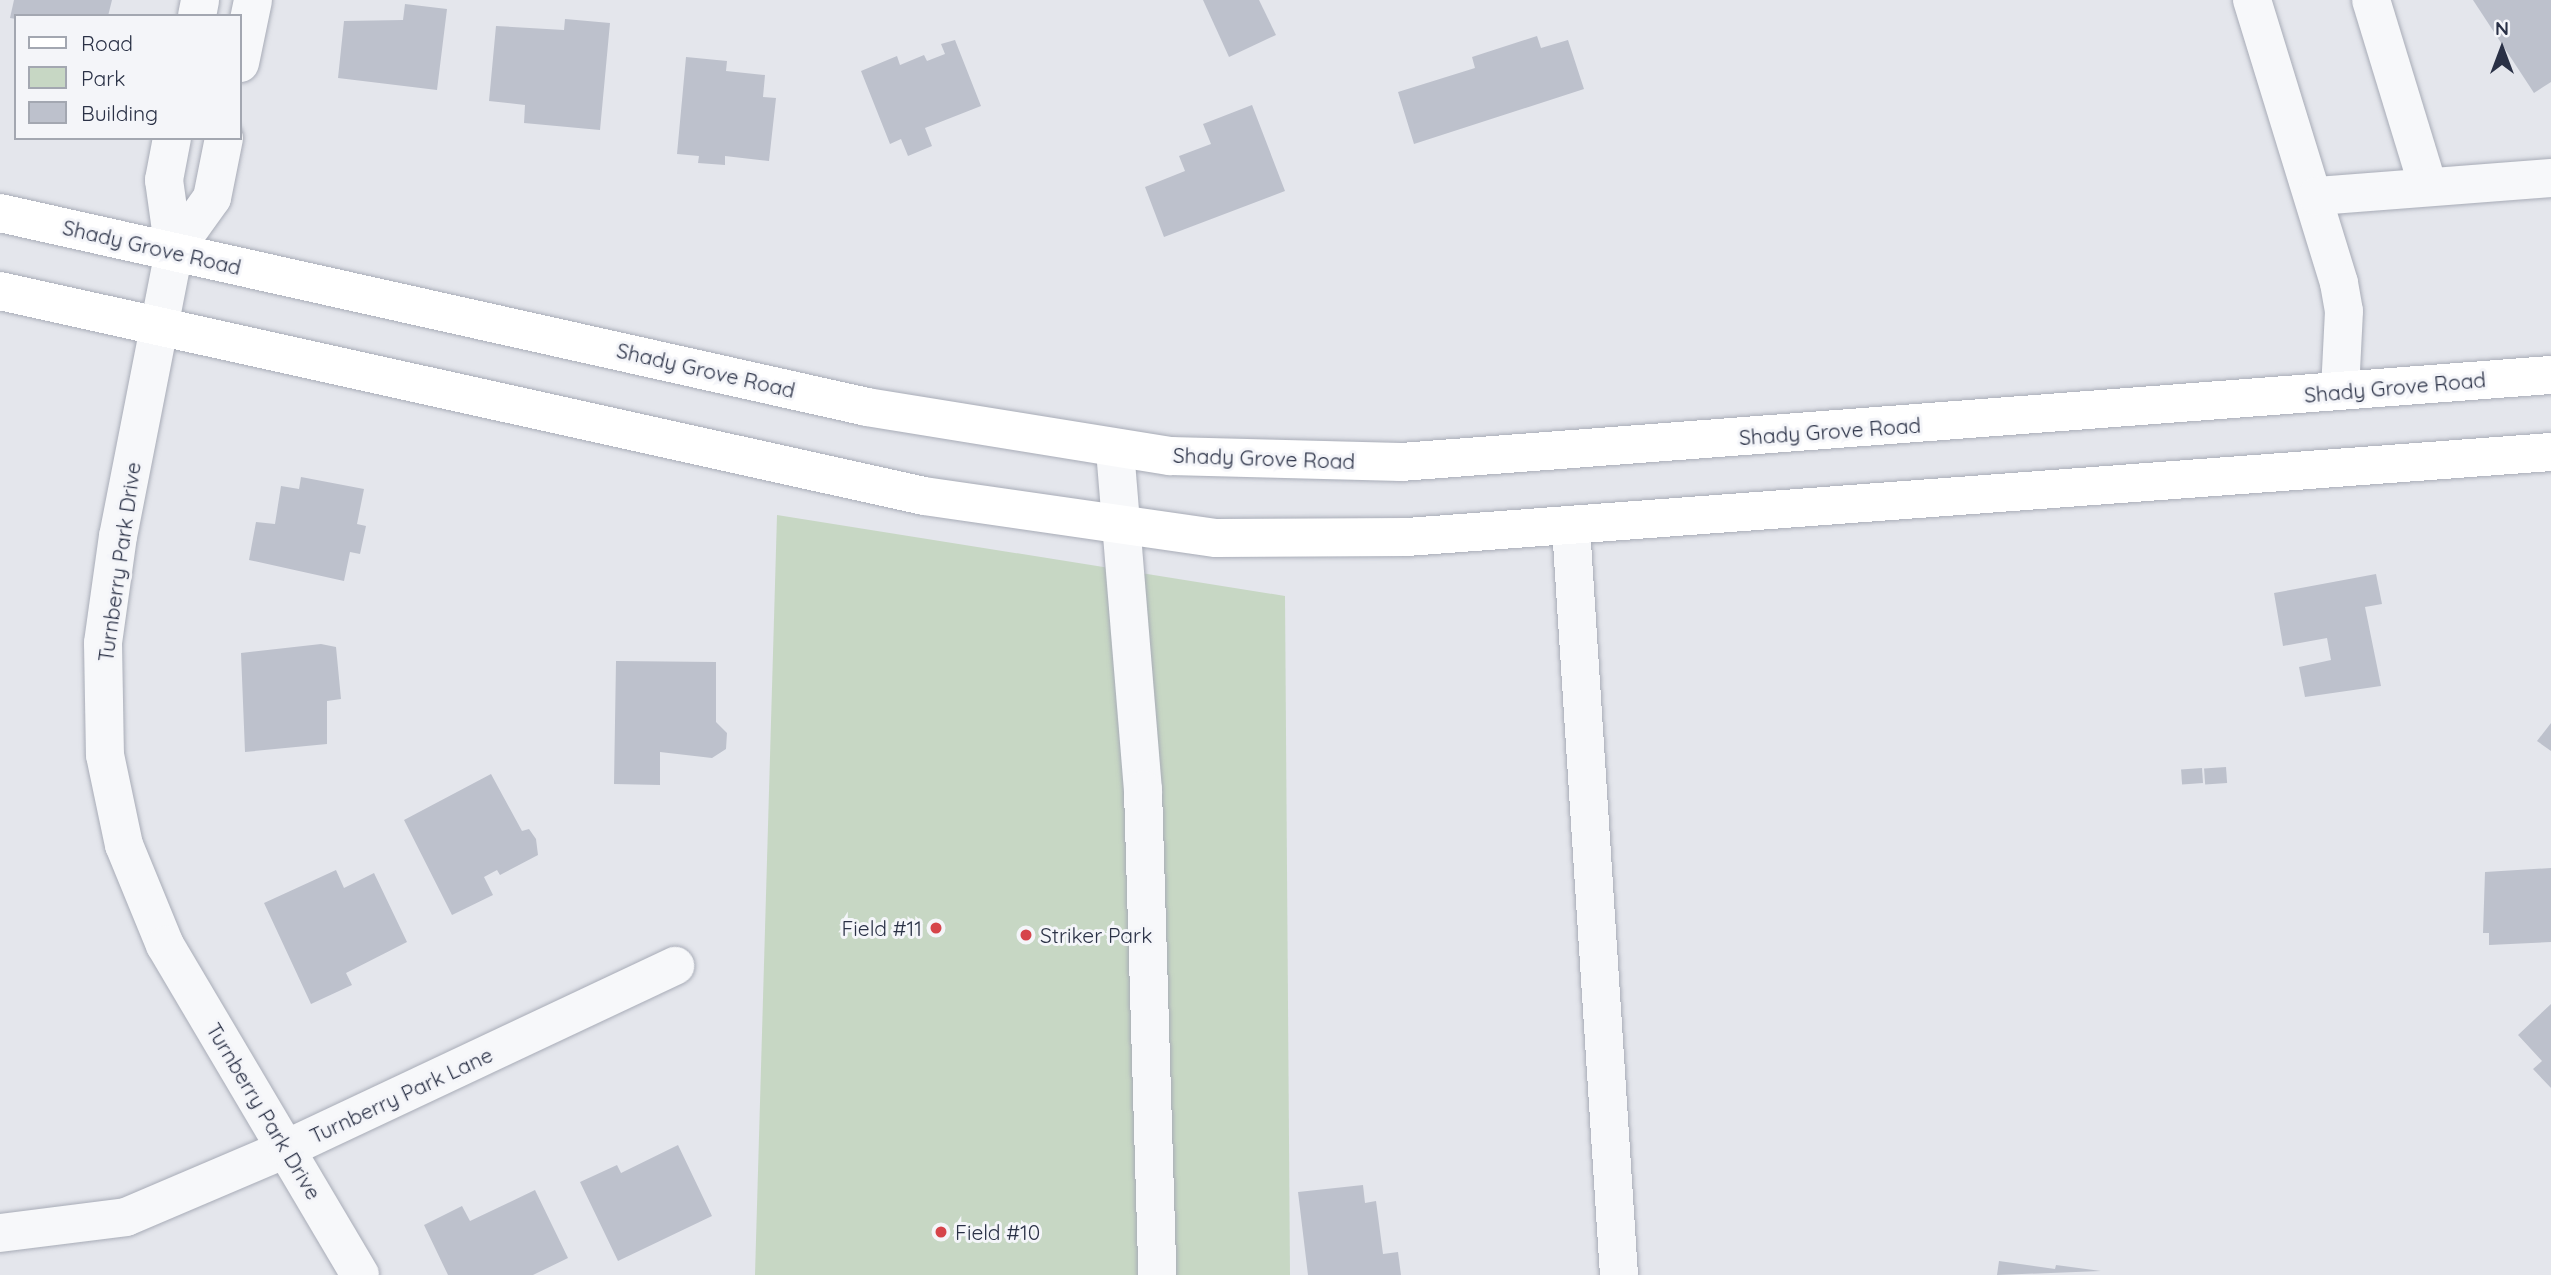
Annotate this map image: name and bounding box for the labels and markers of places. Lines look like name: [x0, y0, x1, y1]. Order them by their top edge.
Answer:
place label: Field #11: [841, 915, 922, 941]
marker: Field #11: [928, 920, 944, 936]
place label: Striker Park: [1040, 922, 1152, 948]
marker: Striker Park: [1018, 927, 1034, 943]
place label: Field #10: [955, 1219, 1040, 1245]
marker: Field #10: [933, 1224, 949, 1240]

